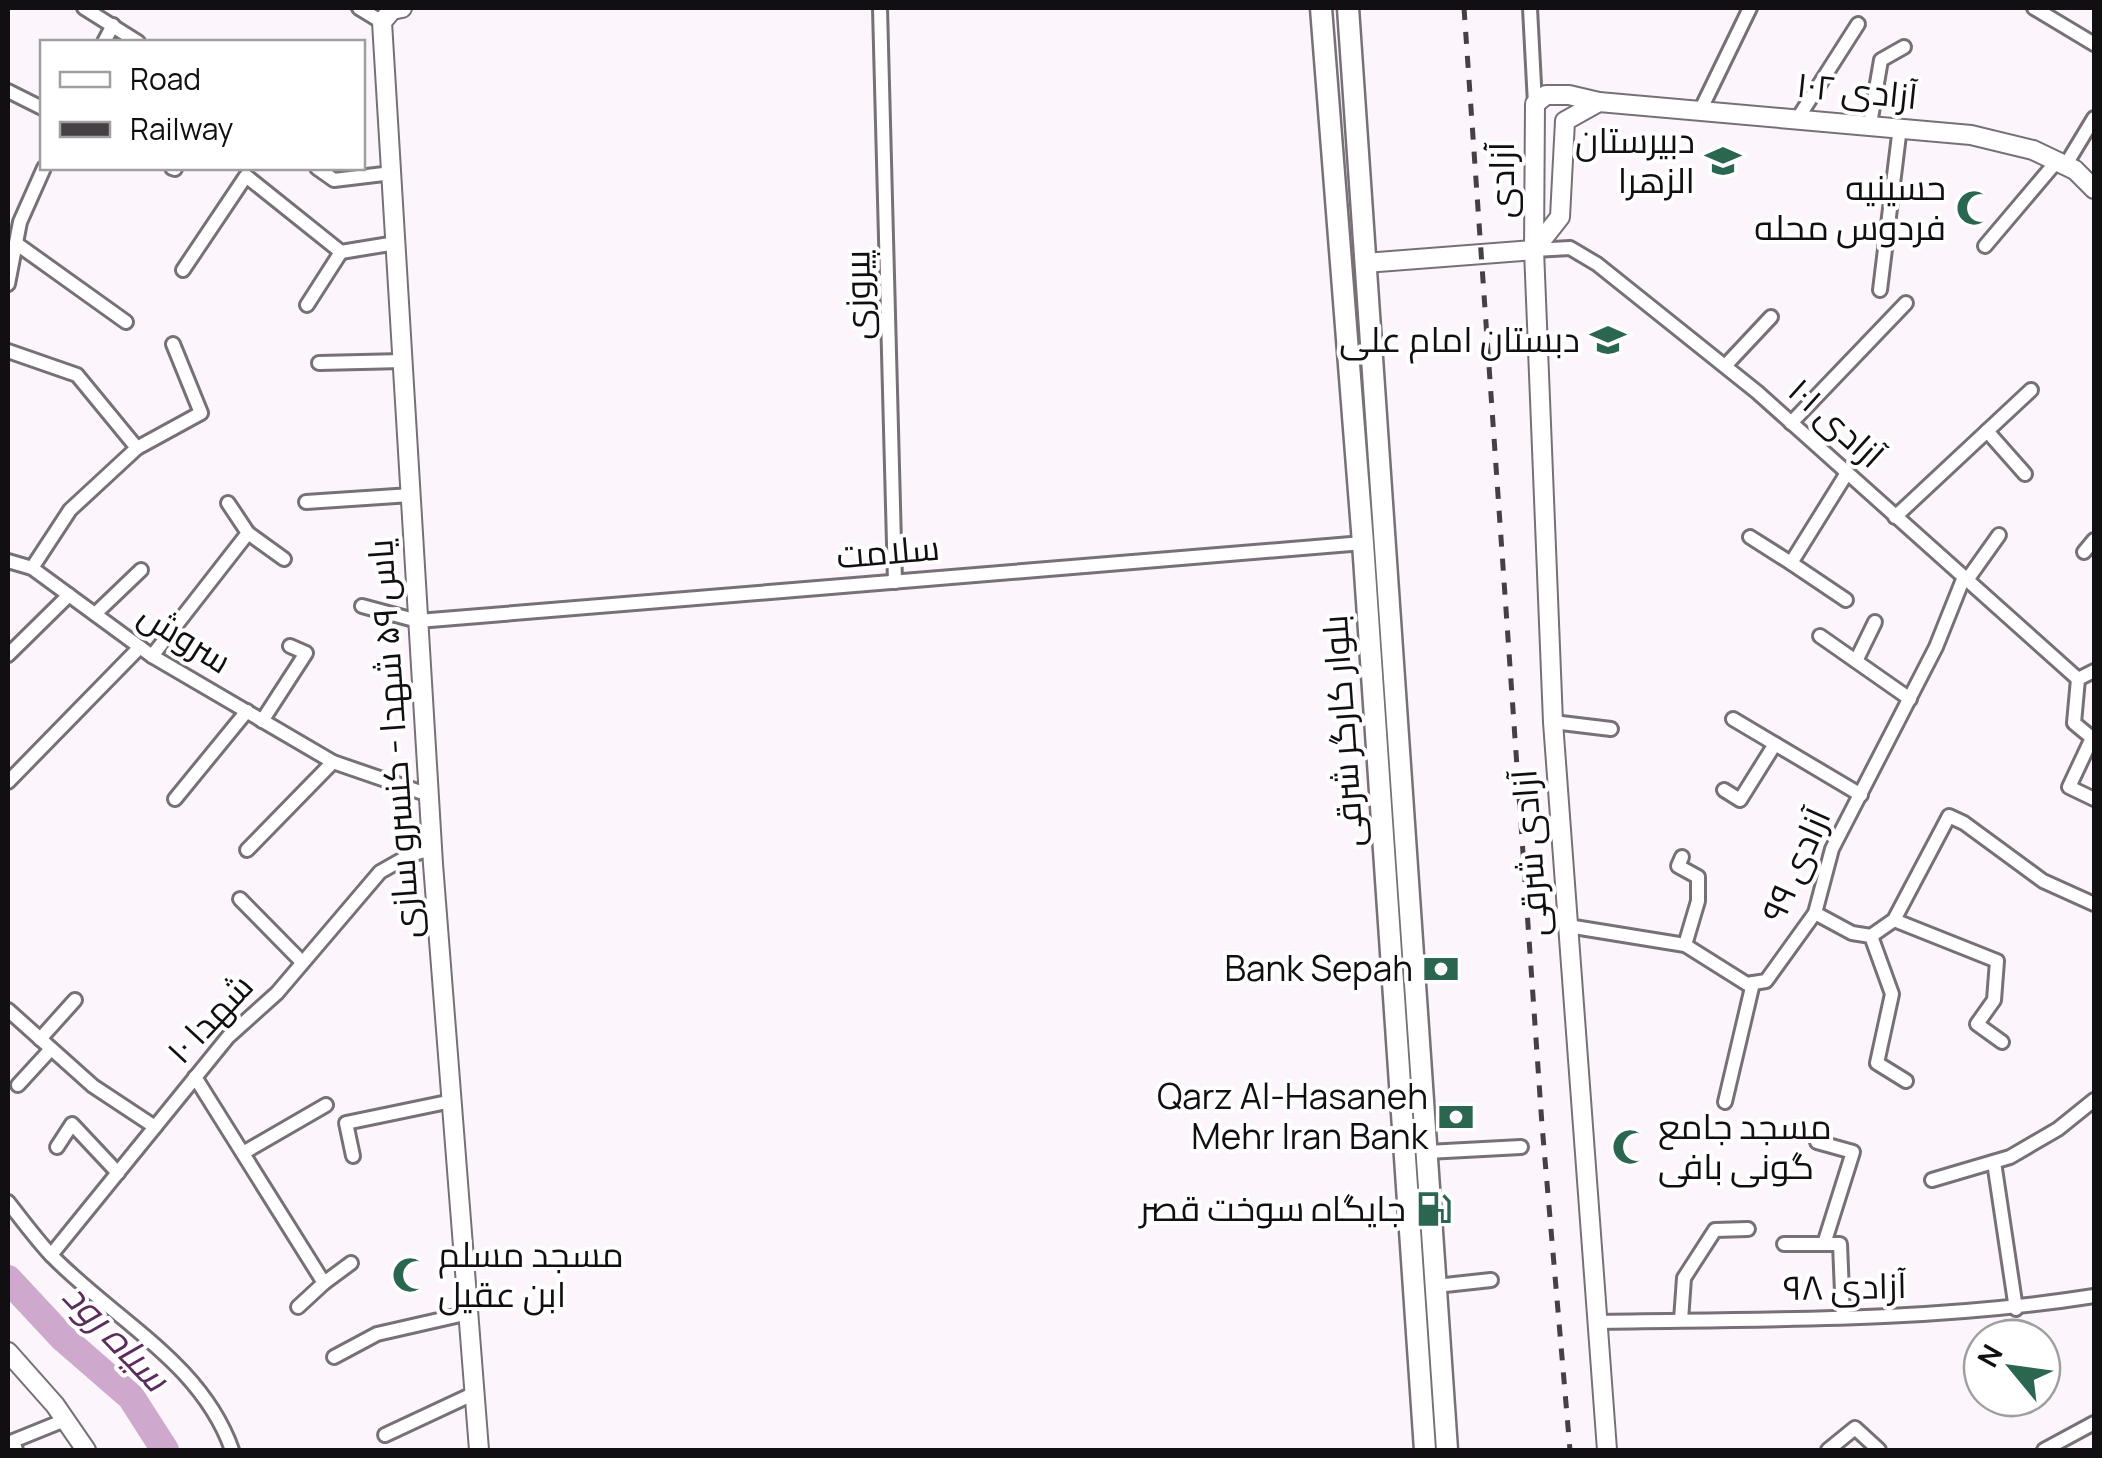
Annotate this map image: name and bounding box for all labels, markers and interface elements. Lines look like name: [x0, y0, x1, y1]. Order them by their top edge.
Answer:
legend: [40, 40, 365, 170]
text: Road: [130, 58, 201, 99]
street label: آزادی ۱۰۲: [1794, 60, 1920, 120]
text: Railway: [130, 108, 233, 149]
place label: دبیرستان الزهرا: [1575, 116, 1695, 204]
street label: آزادی: [1477, 142, 1525, 218]
school or university icon: دبیرستان الزهرا: [1704, 142, 1742, 180]
place label: حسینیه فردوس محله: [1754, 163, 1946, 251]
mosque icon: حسینیه فردوس محله: [1955, 189, 1993, 227]
street label: پیروزی: [832, 250, 882, 340]
place label: دبستان امام علی: [1339, 315, 1580, 364]
school or university icon: دبستان امام علی: [1589, 321, 1627, 359]
street label: آزادی ۱۰۱: [1778, 366, 1895, 478]
street label: سلامت: [834, 523, 942, 579]
street label: یاس ۵۹ شهدا - کنسرو سازی: [355, 538, 431, 940]
street label: سروش: [130, 590, 241, 684]
street label: بلوار کارگر شرقی: [1310, 613, 1374, 849]
street label: آزادی شرقی: [1499, 768, 1559, 938]
street label: آزادی ٩٩: [1749, 800, 1841, 929]
place label: Bank Sepah: [1224, 944, 1413, 992]
bank icon: Bank Sepah: [1422, 950, 1460, 988]
street label: شهدا ۱۰: [155, 963, 263, 1074]
place label: Qarz Al-Hasaneh Mehr Iran Bank: [1157, 1072, 1430, 1160]
bank icon: Qarz Al-Hasaneh Mehr Iran Bank: [1437, 1098, 1475, 1136]
place label: مسجد جامع گونی بافی: [1658, 1102, 1832, 1190]
mosque icon: مسجد جامع گونی بافی: [1611, 1128, 1649, 1166]
place label: جایگاه سوخت قصر: [1138, 1184, 1406, 1232]
fuel station icon: جایگاه سوخت قصر: [1415, 1190, 1453, 1228]
place label: مسجد مسلم ابن عقیل: [438, 1230, 624, 1318]
mosque icon: مسجد مسلم ابن عقیل: [391, 1256, 429, 1294]
street label: آزادی ۹۸: [1783, 1261, 1907, 1311]
water label: سیاه رود: [53, 1270, 183, 1403]
north arrow: [1962, 1318, 2062, 1418]
text: N: [1968, 1337, 2011, 1373]

